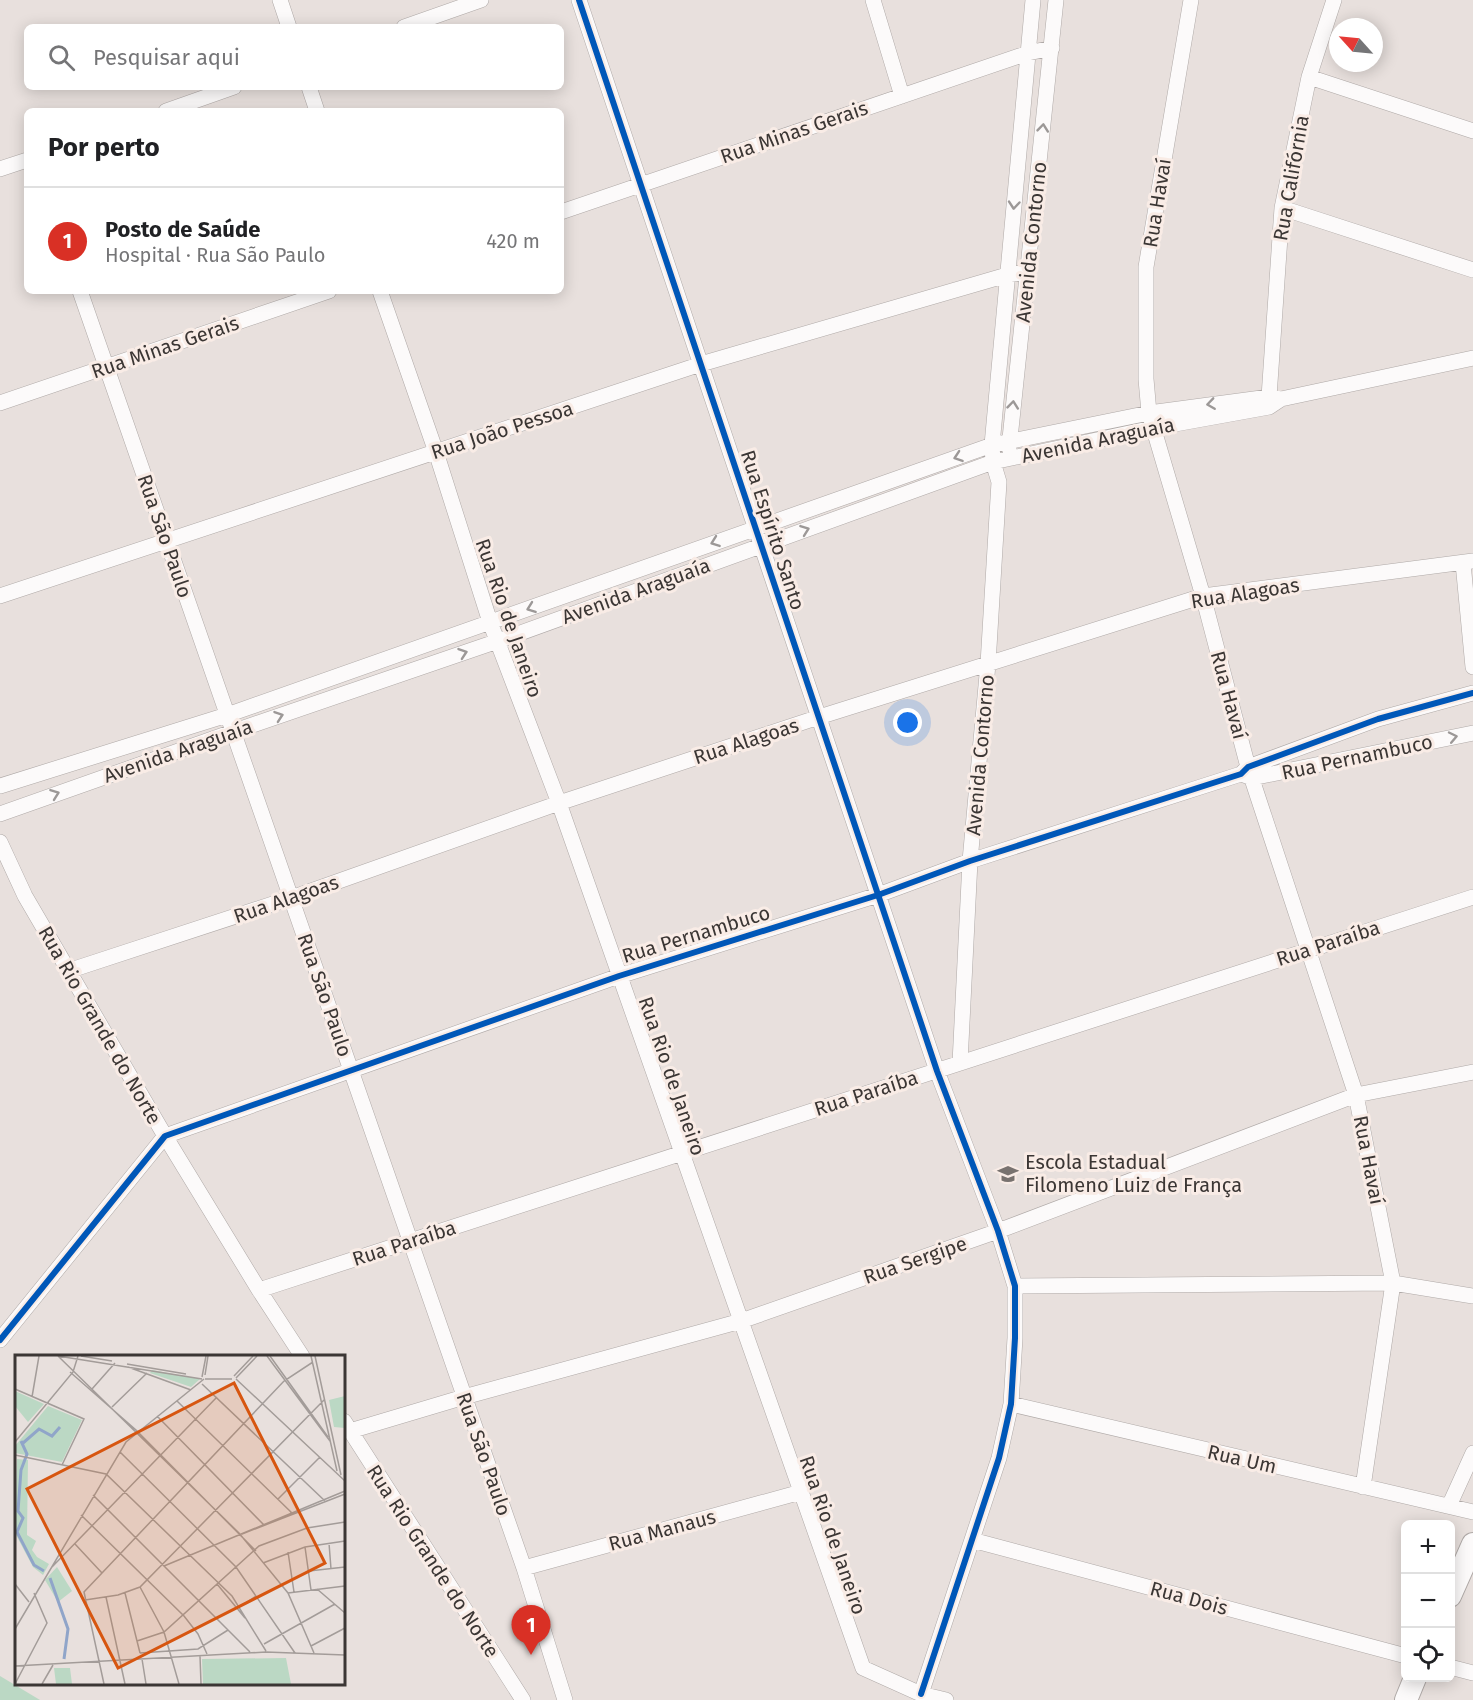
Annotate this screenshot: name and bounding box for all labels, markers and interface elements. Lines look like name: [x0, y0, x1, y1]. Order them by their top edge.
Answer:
north arrow: [1329, 18, 1383, 72]
search box: [24, 24, 564, 90]
icon: search: [45, 41, 78, 74]
text: Pesquisar aqui: [93, 44, 240, 71]
street label: Rua Minas Gerais: [717, 95, 871, 169]
street label: Rua Califórnia: [1268, 113, 1314, 243]
one-way arrow: [1036, 123, 1049, 132]
text: Por perto: [48, 132, 160, 163]
street label: Rua Havaí: [1138, 156, 1176, 249]
street label: Avenida Contorno: [1011, 160, 1051, 324]
one-way arrow: [1008, 200, 1021, 209]
text: Posto de Saúde: [105, 216, 260, 243]
text: 1: [63, 229, 72, 253]
text: 420 m: [486, 229, 540, 253]
text: Hospital · Rua São Paulo: [105, 243, 325, 267]
street label: Rua Minas Gerais: [88, 310, 242, 384]
street label: Rua João Pessoa: [428, 396, 576, 464]
one-way arrow: [1206, 398, 1215, 410]
one-way arrow: [1006, 400, 1019, 410]
street label: Avenida Araguaía: [1019, 412, 1177, 468]
street label: Rua Espírito Santo: [736, 447, 810, 613]
one-way arrow: [954, 449, 964, 462]
street label: Rua São Paulo: [133, 471, 197, 601]
one-way arrow: [799, 525, 810, 538]
one-way arrow: [710, 534, 721, 547]
street label: Rua Rio de Janeiro: [470, 535, 548, 701]
street label: Avenida Araguaía: [559, 553, 713, 629]
street label: Rua Alagoas: [1189, 573, 1301, 613]
one-way arrow: [527, 600, 537, 613]
one-way arrow: [457, 647, 468, 660]
street label: Rua Havaí: [1206, 648, 1252, 742]
street label: Avenida Contorno: [961, 673, 999, 837]
your location: [893, 708, 922, 737]
one-way arrow: [273, 710, 284, 723]
street label: Rua Alagoas: [690, 713, 802, 769]
street label: Avenida Araguaía: [100, 714, 256, 788]
street label: Rua Pernambuco: [1279, 729, 1435, 785]
one-way arrow: [1448, 731, 1458, 744]
one-way arrow: [49, 789, 60, 802]
street label: Rua Alagoas: [230, 870, 342, 928]
street label: Rua Pernambuco: [619, 900, 773, 968]
street label: Rua Paraíba: [1273, 915, 1383, 971]
street label: Rua Rio Grande do Norte: [33, 922, 167, 1128]
street label: Rua São Paulo: [293, 930, 357, 1060]
street label: Rua Rio de Janeiro: [633, 993, 711, 1159]
street label: Rua Paraíba: [811, 1065, 921, 1121]
street label: Rua Havaí: [1349, 1113, 1389, 1207]
place label: Escola Estadual Filomeno Luiz de França: [1025, 1150, 1242, 1198]
school or university icon: Escola Estadual Filomeno Luiz de França: [996, 1162, 1020, 1186]
street label: Rua Paraíba: [349, 1215, 459, 1271]
street label: Rua Sergipe: [860, 1231, 970, 1289]
inset map: [15, 1355, 345, 1685]
street label: Rua São Paulo: [452, 1389, 516, 1519]
street label: Rua Um: [1205, 1439, 1279, 1479]
street label: Rua Rio de Janeiro: [794, 1452, 872, 1618]
street label: Rua Rio Grande do Norte: [362, 1460, 504, 1662]
street label: Rua Manaus: [606, 1504, 718, 1556]
map controls: [1401, 1520, 1455, 1682]
button: +: [1401, 1520, 1455, 1574]
button: −: [1401, 1574, 1455, 1628]
street label: Rua Dois: [1148, 1576, 1230, 1620]
pin: 1: [512, 1606, 550, 1655]
button: locate: [1401, 1628, 1455, 1682]

